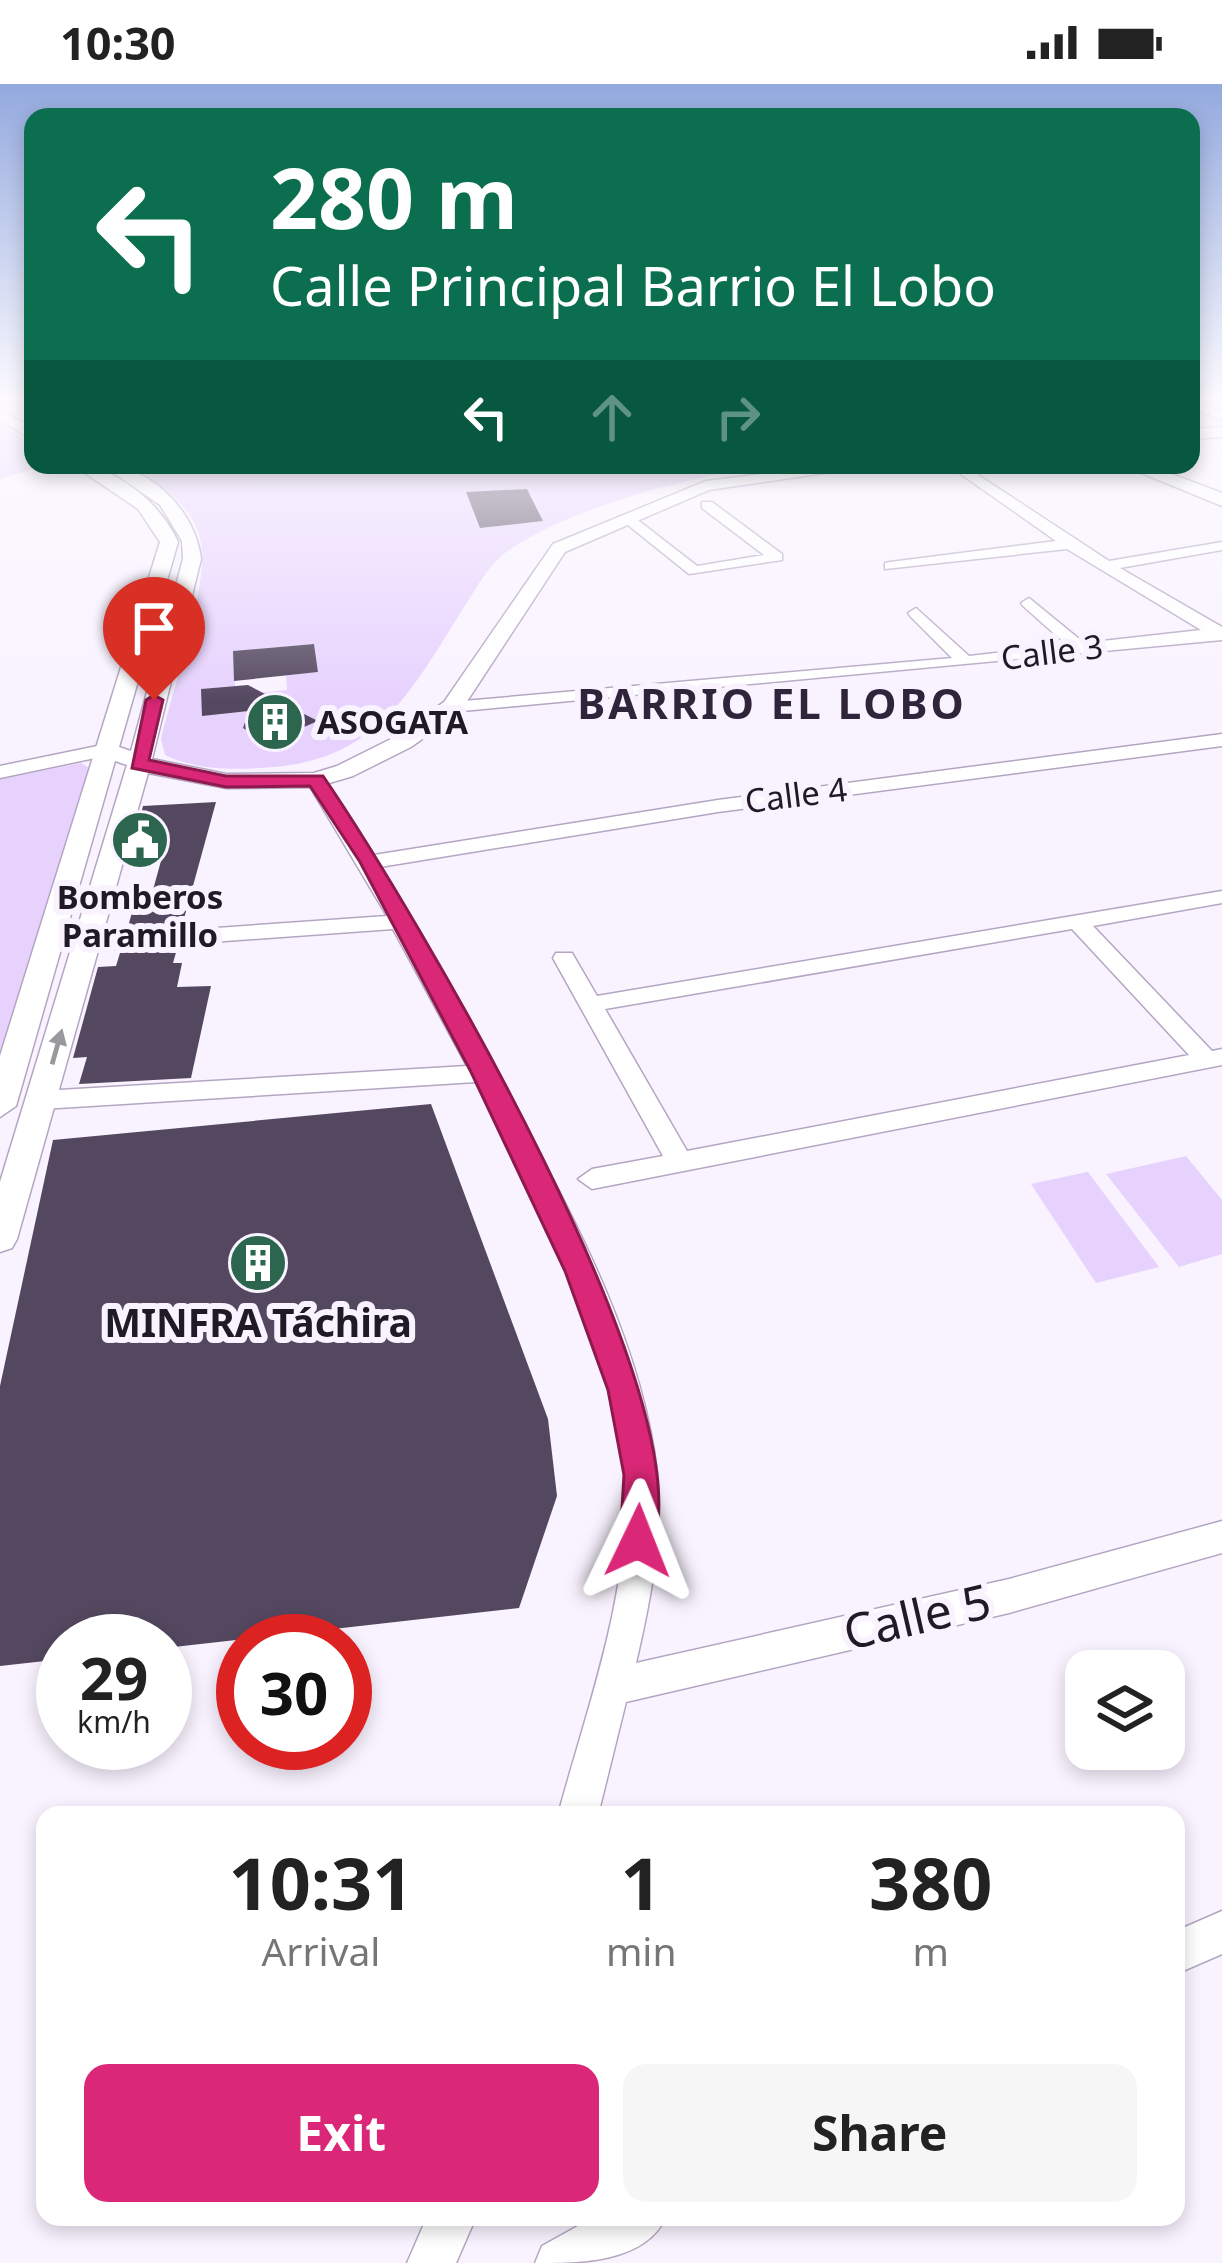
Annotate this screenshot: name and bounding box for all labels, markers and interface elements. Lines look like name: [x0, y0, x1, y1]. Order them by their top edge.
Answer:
text: 10:30: [60, 12, 176, 73]
text: 280 m: [270, 139, 518, 254]
icon: left: [72, 156, 228, 312]
text: Calle Principal Barrio El Lobo: [270, 248, 996, 322]
icon: left: [453, 384, 519, 450]
icon: ahead: [579, 384, 645, 450]
icon: right: [705, 384, 771, 450]
pin: [103, 577, 205, 700]
icon: arrive: [121, 595, 187, 661]
street label: Calle 3: [998, 623, 1106, 680]
district label: BARRIO EL LOBO: [577, 674, 967, 731]
building icon: ASOGATA: [244, 691, 306, 753]
place label: ASOGATA: [317, 699, 468, 744]
street label: Calle 4: [742, 766, 850, 823]
public building icon: Bomberos Paramillo: [109, 809, 171, 871]
place label: Bomberos Paramillo: [57, 874, 223, 957]
one-way arrow: [49, 1028, 67, 1065]
building icon: MINFRA Táchira: [227, 1232, 289, 1294]
place label: MINFRA Táchira: [104, 1295, 412, 1348]
position arrow: [575, 1478, 701, 1604]
street label: Calle 5: [837, 1567, 997, 1664]
speed limit sign: 30: [216, 1614, 372, 1770]
text: 29: [80, 1636, 148, 1718]
map controls: [1065, 1650, 1185, 1770]
button: layers: [1065, 1650, 1185, 1770]
text: km/h: [77, 1701, 151, 1742]
text: 10:31: [228, 1833, 413, 1931]
text: 1: [621, 1833, 662, 1931]
text: 380: [869, 1833, 993, 1931]
text: Arrival: [261, 1924, 380, 1977]
text: min: [606, 1924, 677, 1977]
text: m: [913, 1924, 949, 1977]
button: Exit: [84, 2064, 599, 2202]
button: Share: [623, 2064, 1137, 2202]

